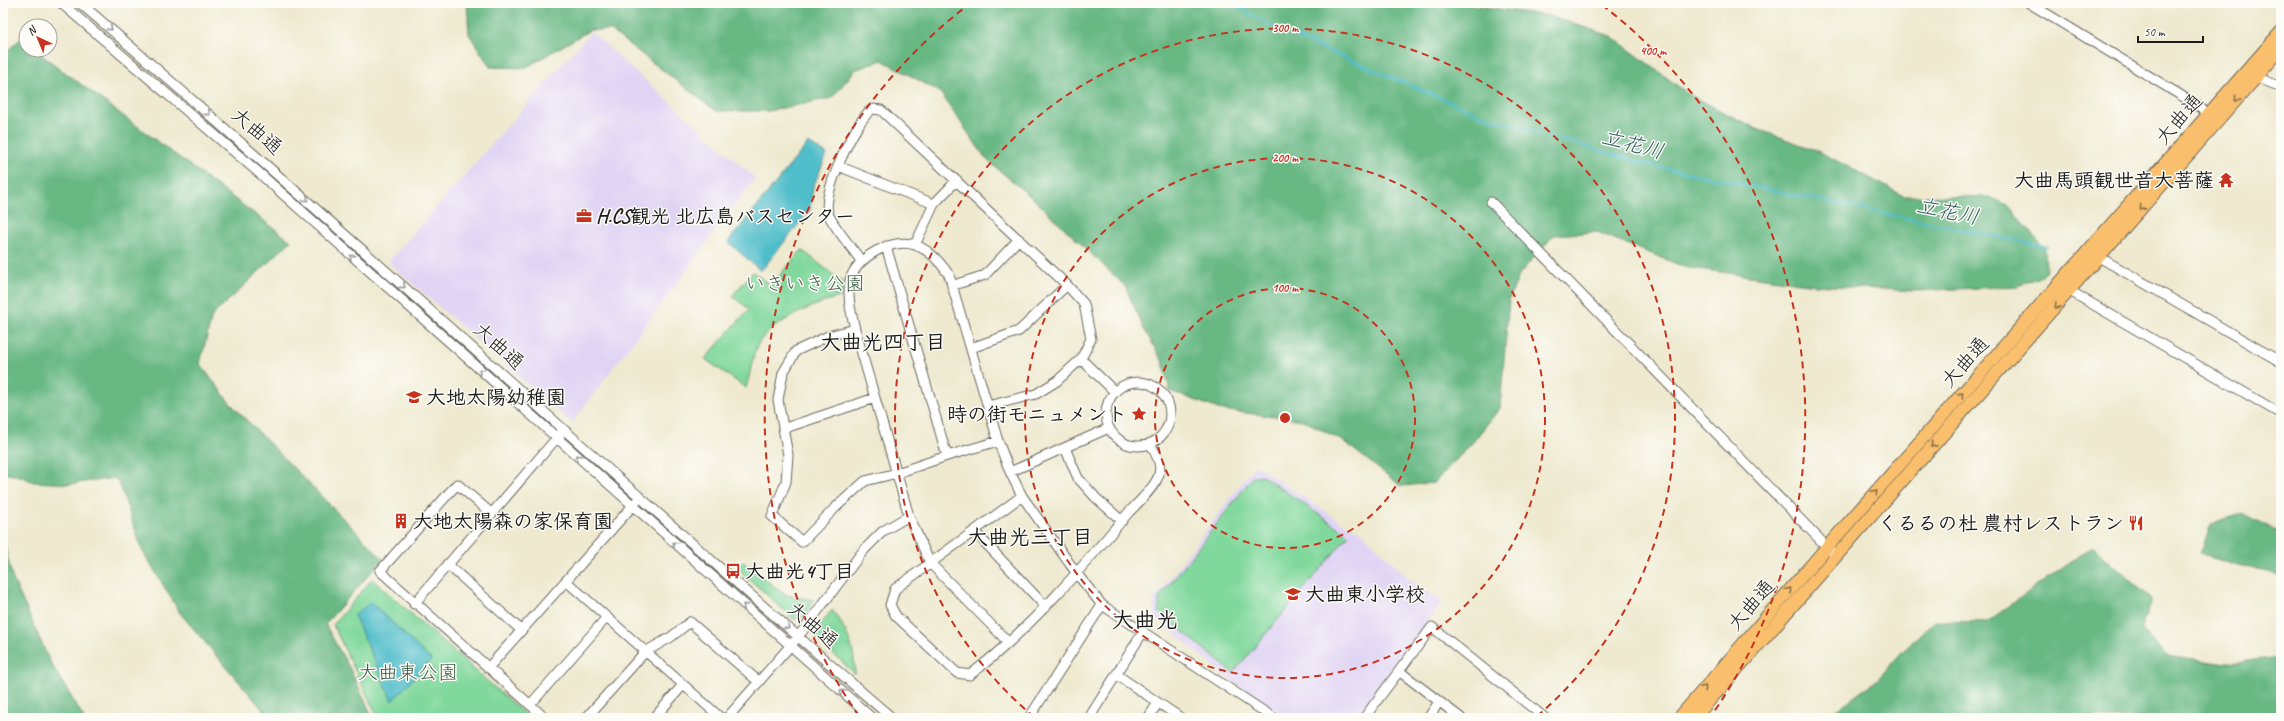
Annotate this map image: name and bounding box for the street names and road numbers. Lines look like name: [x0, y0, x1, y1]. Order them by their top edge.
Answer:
street label: 大曲通: [2150, 88, 2208, 150]
street label: 大曲通: [226, 102, 288, 160]
street label: 大曲通: [468, 317, 530, 375]
street label: 大曲通: [1936, 331, 1994, 393]
street label: 大曲通: [1722, 574, 1780, 636]
street label: 大曲通: [782, 596, 844, 654]

